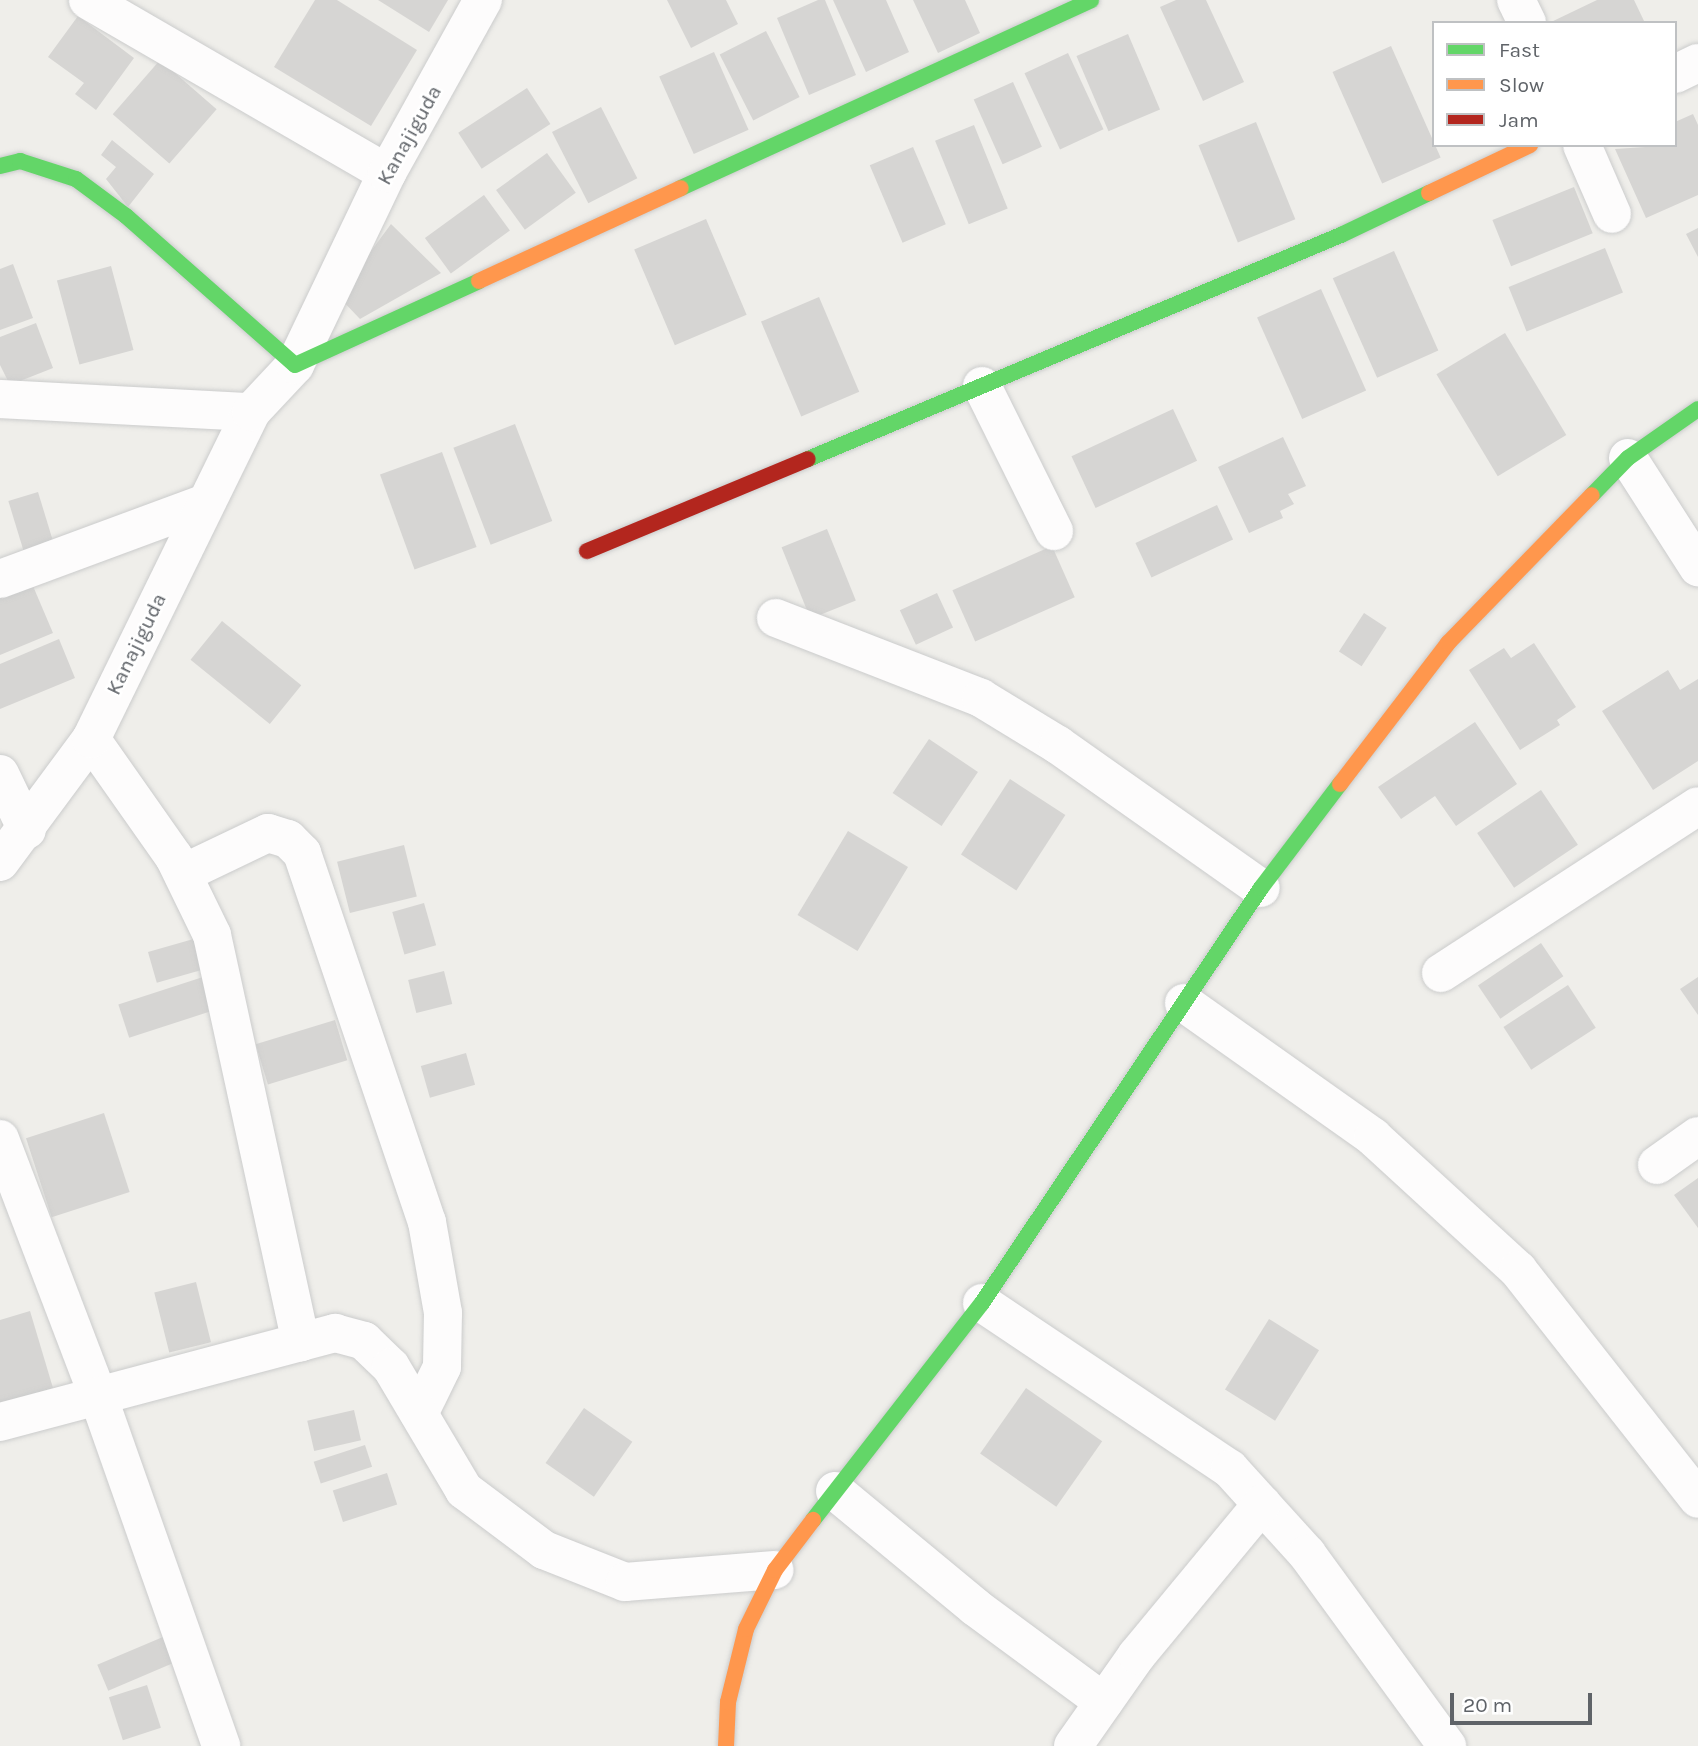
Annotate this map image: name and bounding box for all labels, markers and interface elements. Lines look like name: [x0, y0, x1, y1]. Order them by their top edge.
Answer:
legend: [1432, 21, 1677, 147]
text: Fast: [1499, 38, 1540, 62]
text: Slow: [1499, 73, 1544, 97]
street label: Kanajiguda: [371, 81, 447, 189]
text: Jam: [1499, 108, 1539, 132]
street label: Kanajiguda: [101, 589, 171, 699]
scale bar: [1453, 1680, 1595, 1724]
text: 20 m: [1463, 1693, 1512, 1717]

